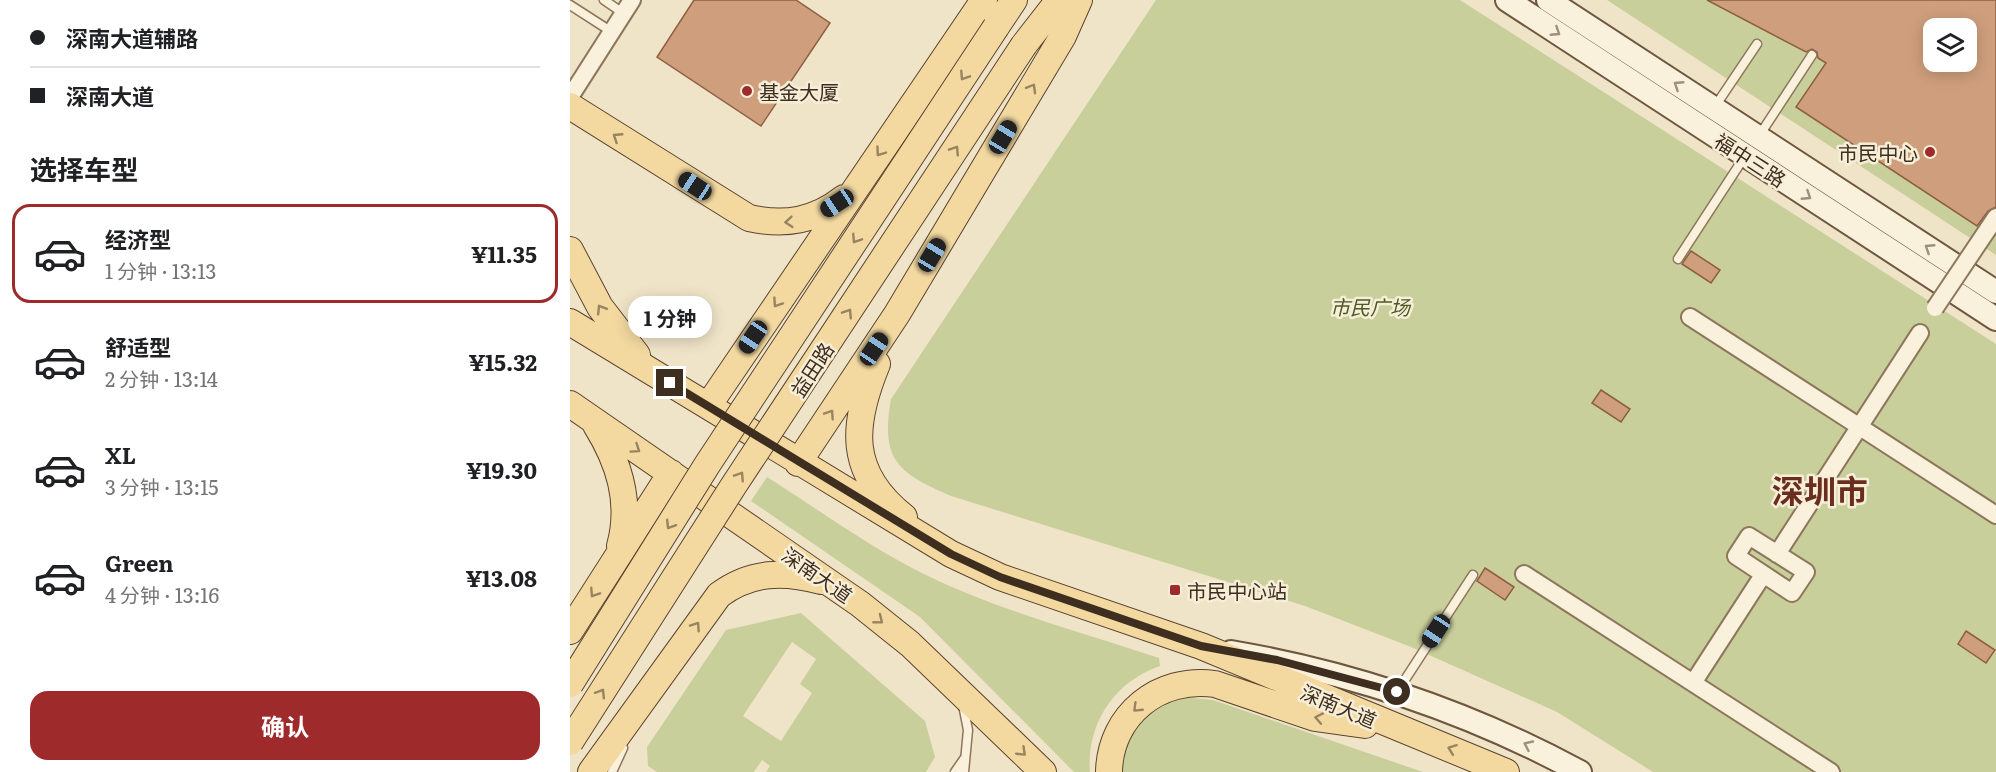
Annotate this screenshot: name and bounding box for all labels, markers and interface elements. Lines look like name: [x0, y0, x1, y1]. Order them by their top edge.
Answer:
map controls: [1923, 18, 1977, 72]
button: layers: [1923, 18, 1977, 72]
text: 深南大道辅路: [66, 21, 198, 54]
one-way arrow: [1549, 25, 1560, 36]
one-way arrow: [959, 70, 971, 80]
place label: 基金大厦: [759, 76, 839, 106]
text: 深南大道: [66, 79, 154, 112]
one-way arrow: [1674, 80, 1684, 92]
marker: 基金大厦: [740, 84, 754, 98]
one-way arrow: [1025, 84, 1037, 94]
car: [986, 117, 1020, 157]
street label: 福中三路: [1709, 125, 1793, 193]
one-way arrow: [613, 132, 623, 144]
place label: 市民中心: [1838, 137, 1918, 167]
one-way arrow: [876, 145, 887, 156]
marker: 市民中心: [1923, 145, 1937, 159]
one-way arrow: [948, 146, 959, 157]
text: 选择车型: [30, 148, 138, 188]
car: [675, 169, 715, 203]
car: [817, 186, 857, 220]
one-way arrow: [1800, 189, 1811, 200]
one-way arrow: [784, 215, 793, 228]
text: 经济型: [105, 222, 171, 255]
icon: car: [33, 227, 87, 281]
one-way arrow: [853, 232, 864, 243]
car: [915, 235, 949, 275]
text: ¥11.35: [471, 237, 537, 270]
one-way arrow: [1925, 245, 1936, 256]
text: 1 分钟 · 13:13: [105, 255, 216, 285]
park label: 市民广场: [1330, 291, 1412, 321]
callout: 1 分钟: [628, 296, 712, 338]
one-way arrow: [772, 297, 784, 307]
text: 1 分钟: [644, 302, 696, 332]
one-way arrow: [597, 305, 609, 315]
one-way arrow: [840, 309, 852, 319]
car: [735, 317, 771, 357]
car: [856, 329, 892, 369]
text: 舒适型: [105, 330, 171, 363]
icon: car: [33, 335, 87, 389]
street label: 益田路: [782, 336, 840, 402]
text: ¥15.32: [469, 345, 537, 378]
text: 2 分钟 · 13:14: [105, 363, 218, 393]
route end: [656, 369, 683, 396]
one-way arrow: [823, 410, 834, 421]
text: XL: [105, 438, 136, 471]
one-way arrow: [629, 442, 640, 453]
icon: car: [33, 443, 87, 497]
text: ¥19.30: [466, 453, 537, 486]
district label: 深圳市: [1772, 465, 1868, 513]
text: 3 分钟 · 13:15: [105, 471, 218, 501]
one-way arrow: [733, 471, 744, 482]
one-way arrow: [665, 519, 677, 529]
street label: 深南大道: [777, 539, 859, 609]
text: Green: [105, 546, 174, 579]
icon: car: [33, 551, 87, 605]
text: ¥13.08: [465, 561, 537, 594]
place label: 市民中心站: [1187, 575, 1287, 605]
text: 4 分钟 · 13:16: [105, 579, 219, 609]
marker: 市民中心站: [1168, 583, 1182, 597]
one-way arrow: [590, 587, 602, 597]
car: [1419, 611, 1453, 651]
one-way arrow: [873, 612, 884, 623]
one-way arrow: [689, 622, 700, 633]
street label: 深南大道: [1296, 676, 1382, 734]
route start: [1383, 678, 1410, 705]
one-way arrow: [594, 689, 606, 699]
button: 确认: [30, 691, 540, 760]
one-way arrow: [1133, 700, 1144, 711]
one-way arrow: [1314, 712, 1324, 725]
one-way arrow: [1523, 741, 1534, 753]
one-way arrow: [1447, 744, 1458, 756]
one-way arrow: [1016, 745, 1026, 756]

